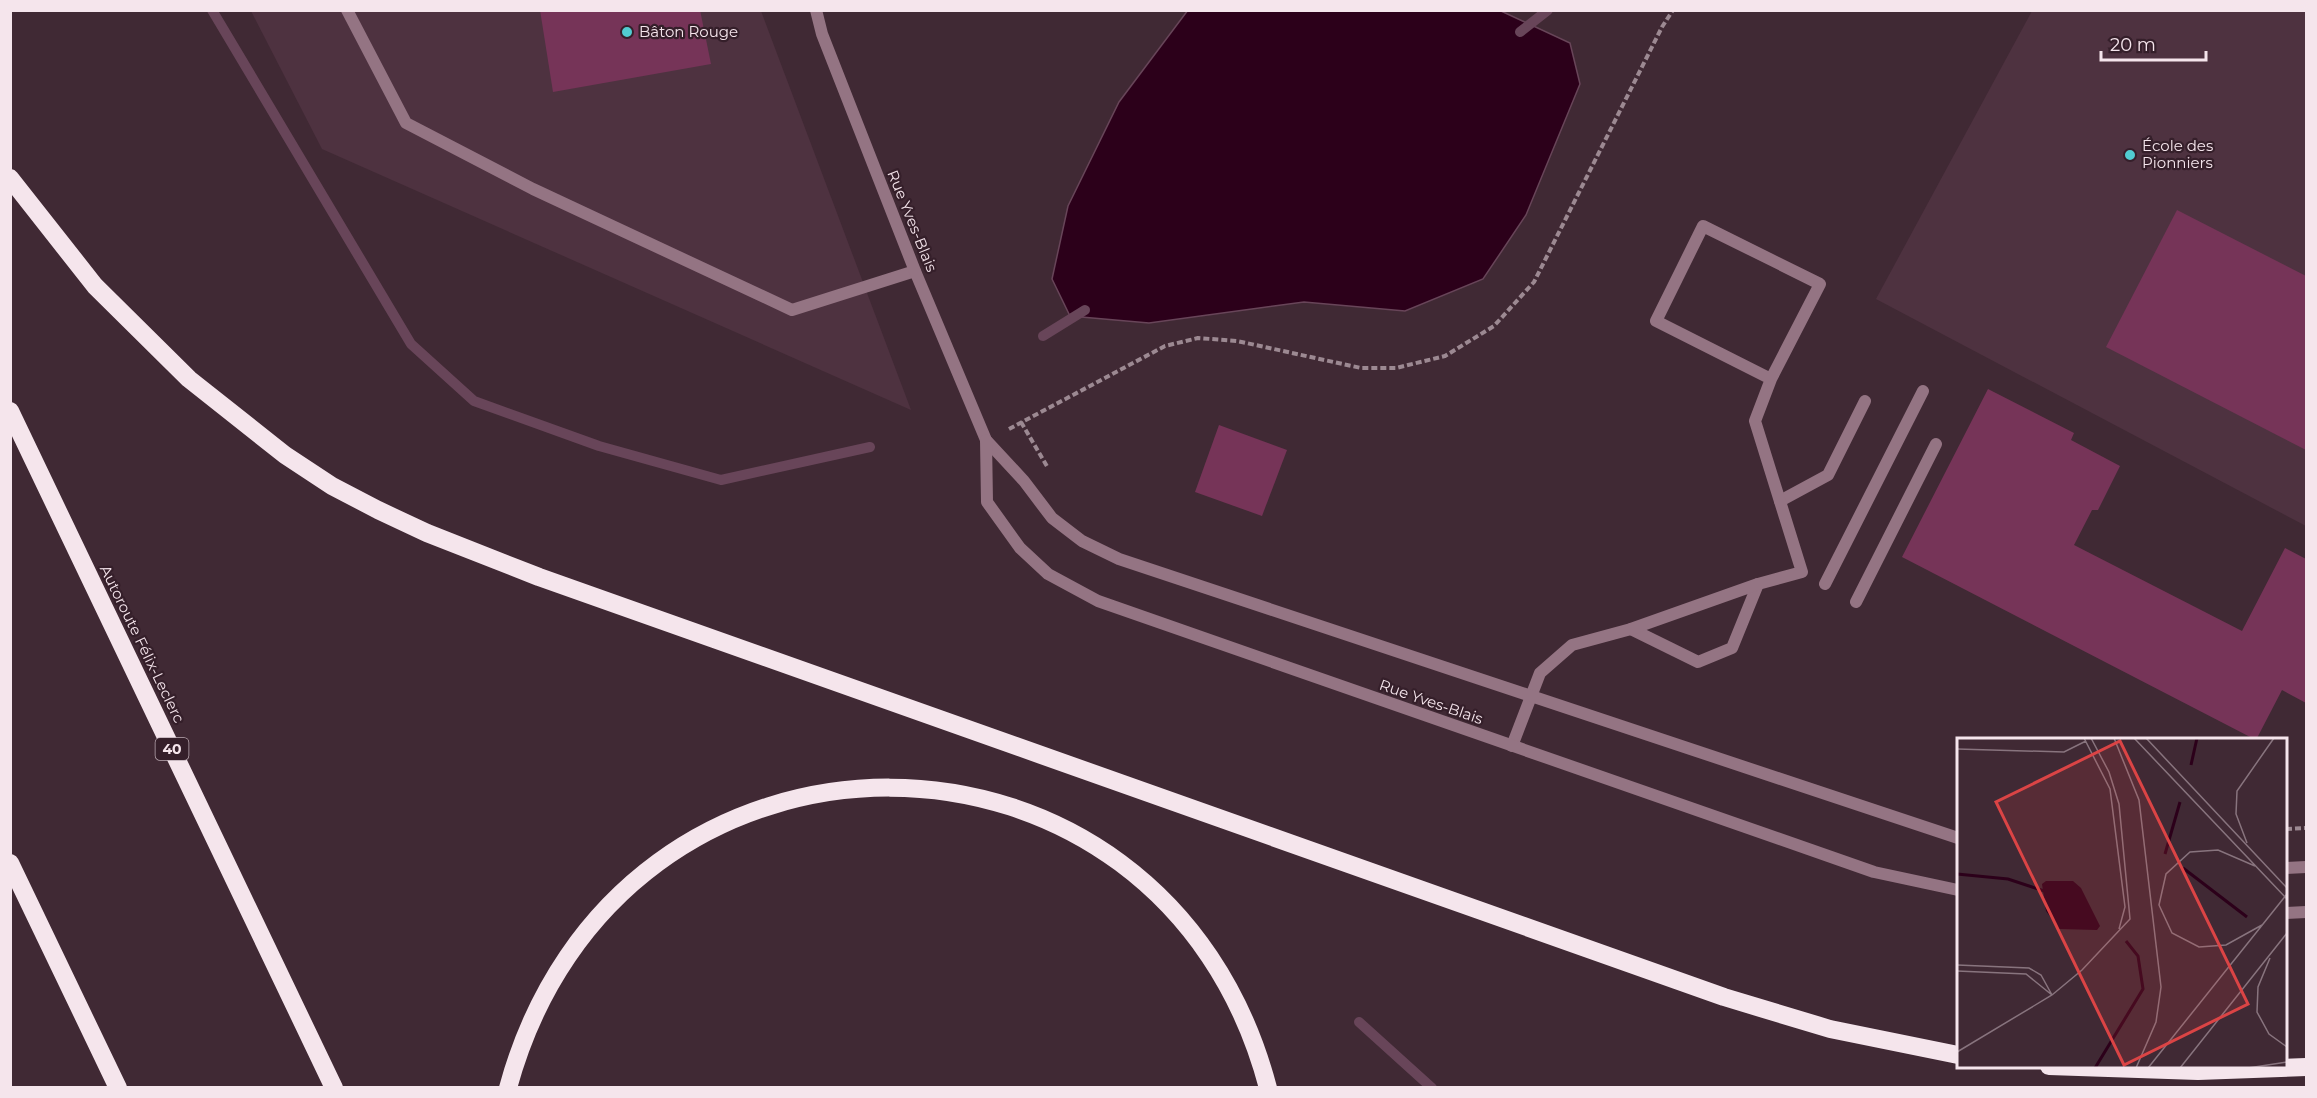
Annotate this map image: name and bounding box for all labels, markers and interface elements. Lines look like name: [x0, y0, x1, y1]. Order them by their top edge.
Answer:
place label: Bâton Rouge: [639, 22, 738, 41]
scale bar: [2101, 24, 2206, 62]
marker: Bâton Rouge: [620, 25, 634, 39]
text: 20 m: [2110, 34, 2156, 56]
place label: École des Pionniers: [2142, 136, 2213, 172]
marker: École des Pionniers: [2123, 148, 2137, 162]
street label: Rue Yves-Blais: [883, 167, 942, 275]
street label: Autoroute Félix-Leclerc: [96, 562, 189, 726]
street label: Rue Yves-Blais: [1377, 675, 1485, 728]
road number: 40: [156, 738, 188, 760]
inset map: [1957, 738, 2287, 1068]

